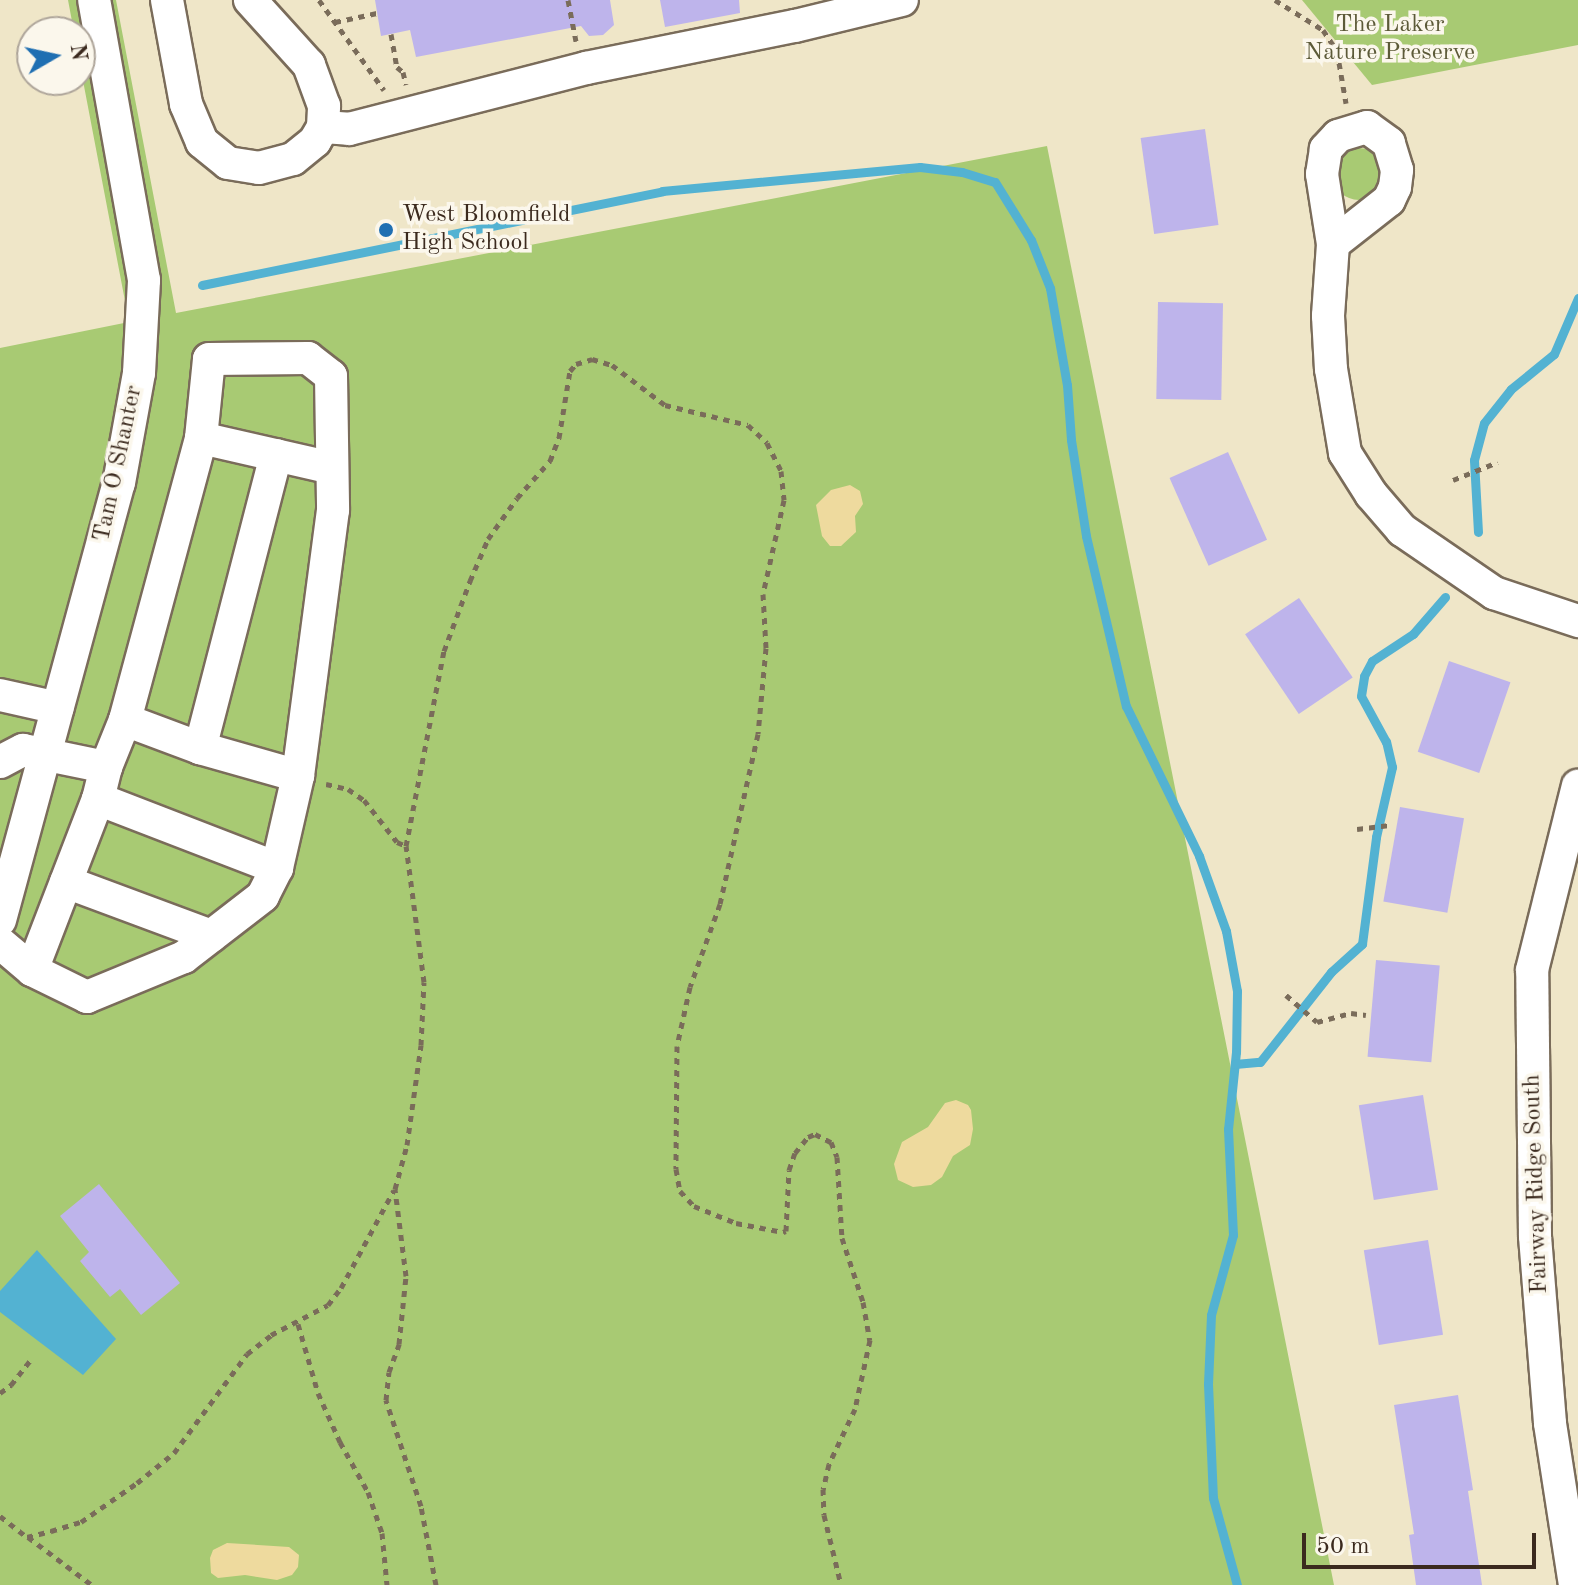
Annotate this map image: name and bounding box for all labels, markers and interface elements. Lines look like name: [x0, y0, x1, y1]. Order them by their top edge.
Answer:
park label: The Laker Nature Preserve: [1305, 12, 1475, 68]
north arrow: [16, 16, 96, 96]
text: N: [66, 43, 90, 63]
place label: West Bloomfield High School: [402, 202, 571, 258]
marker: West Bloomfield High School: [377, 221, 395, 239]
street label: Tam O Shanter: [88, 383, 150, 545]
street label: Fairway Ridge South: [1519, 1074, 1555, 1294]
scale bar: [1306, 1517, 1540, 1567]
text: 50 m: [1316, 1535, 1370, 1559]

